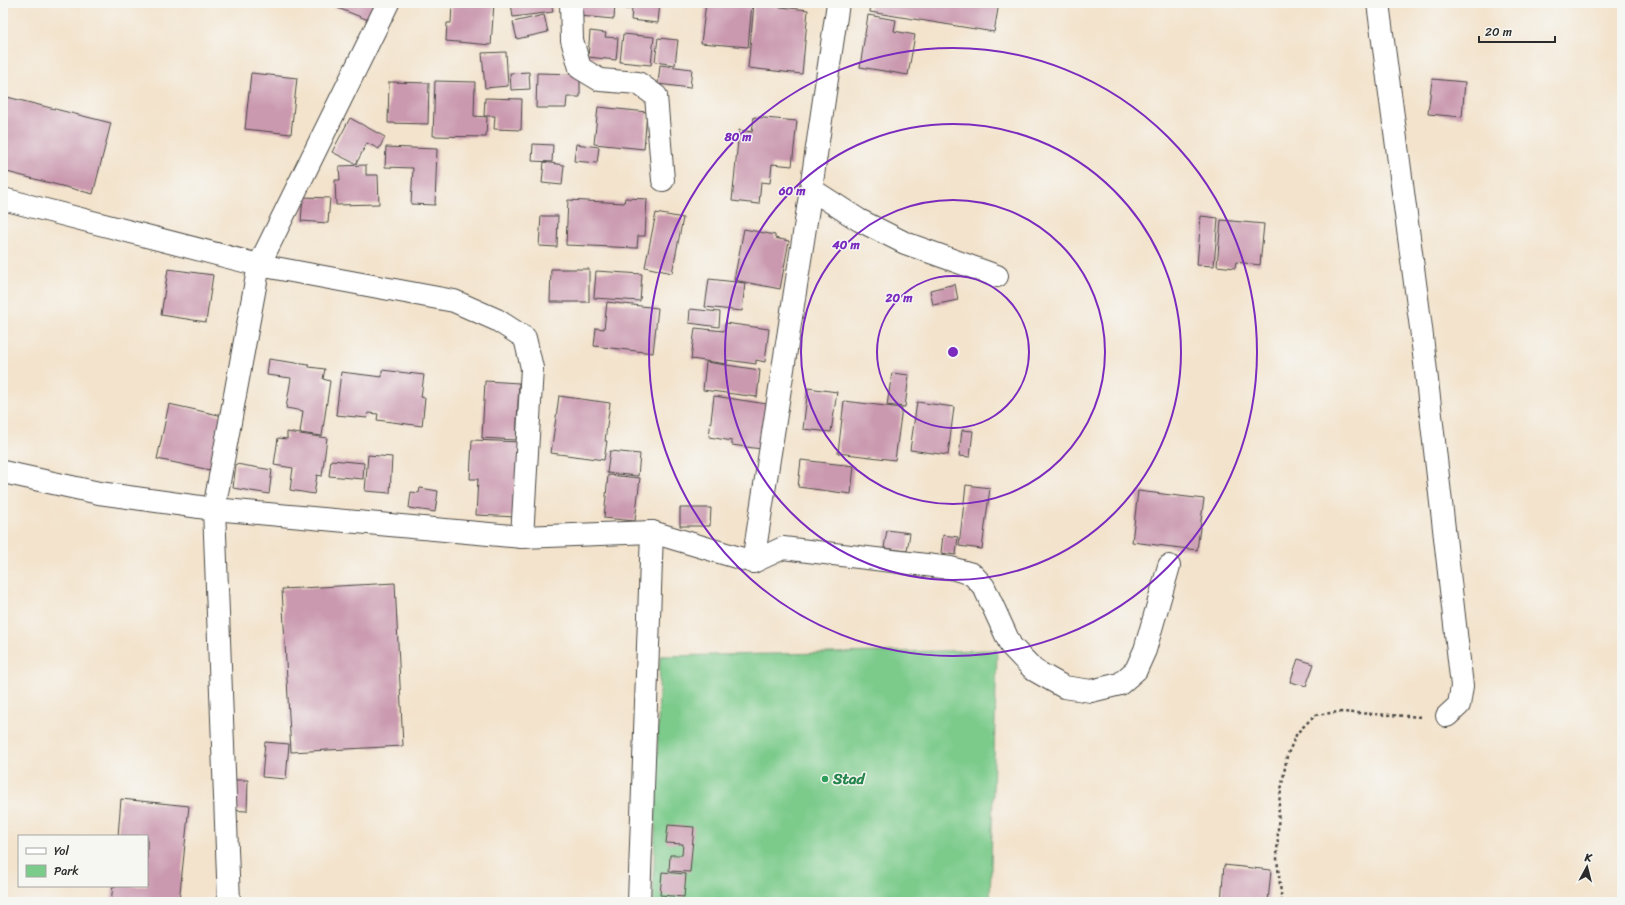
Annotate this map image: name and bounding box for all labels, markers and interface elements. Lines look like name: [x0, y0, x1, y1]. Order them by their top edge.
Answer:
scale bar: [1479, 18, 1555, 44]
text: 20 m: [1485, 21, 1512, 43]
text: 80 m: [723, 126, 752, 148]
text: 60 m: [778, 180, 806, 202]
text: 40 m: [831, 234, 860, 256]
text: 20 m: [885, 287, 913, 309]
centre of rings: [946, 345, 960, 359]
place label: Stad: [832, 766, 866, 792]
marker: Stad: [820, 774, 830, 784]
legend: [18, 835, 148, 887]
text: Yol: [54, 840, 69, 862]
north arrow: [1567, 847, 1607, 887]
text: K: [1583, 848, 1594, 868]
text: Park: [54, 860, 79, 882]

